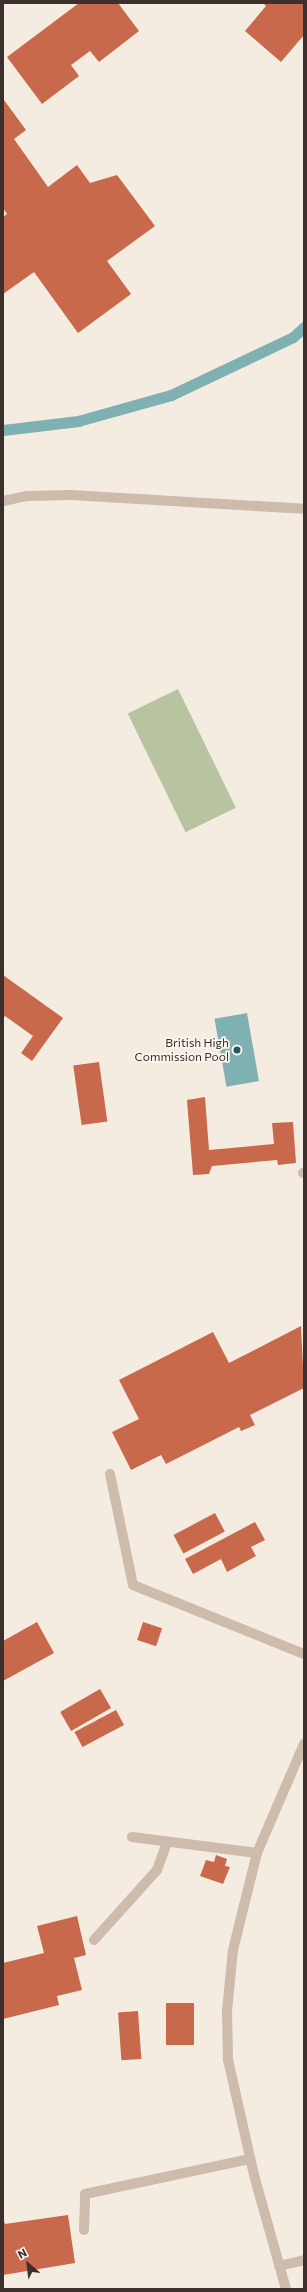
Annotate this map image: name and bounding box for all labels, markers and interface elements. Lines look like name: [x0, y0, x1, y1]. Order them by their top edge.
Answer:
place label: British High Commission Pool: [135, 1036, 229, 1064]
marker: British High Commission Pool: [232, 1045, 242, 1055]
north arrow: [8, 2244, 48, 2284]
text: N: [15, 2245, 29, 2261]

